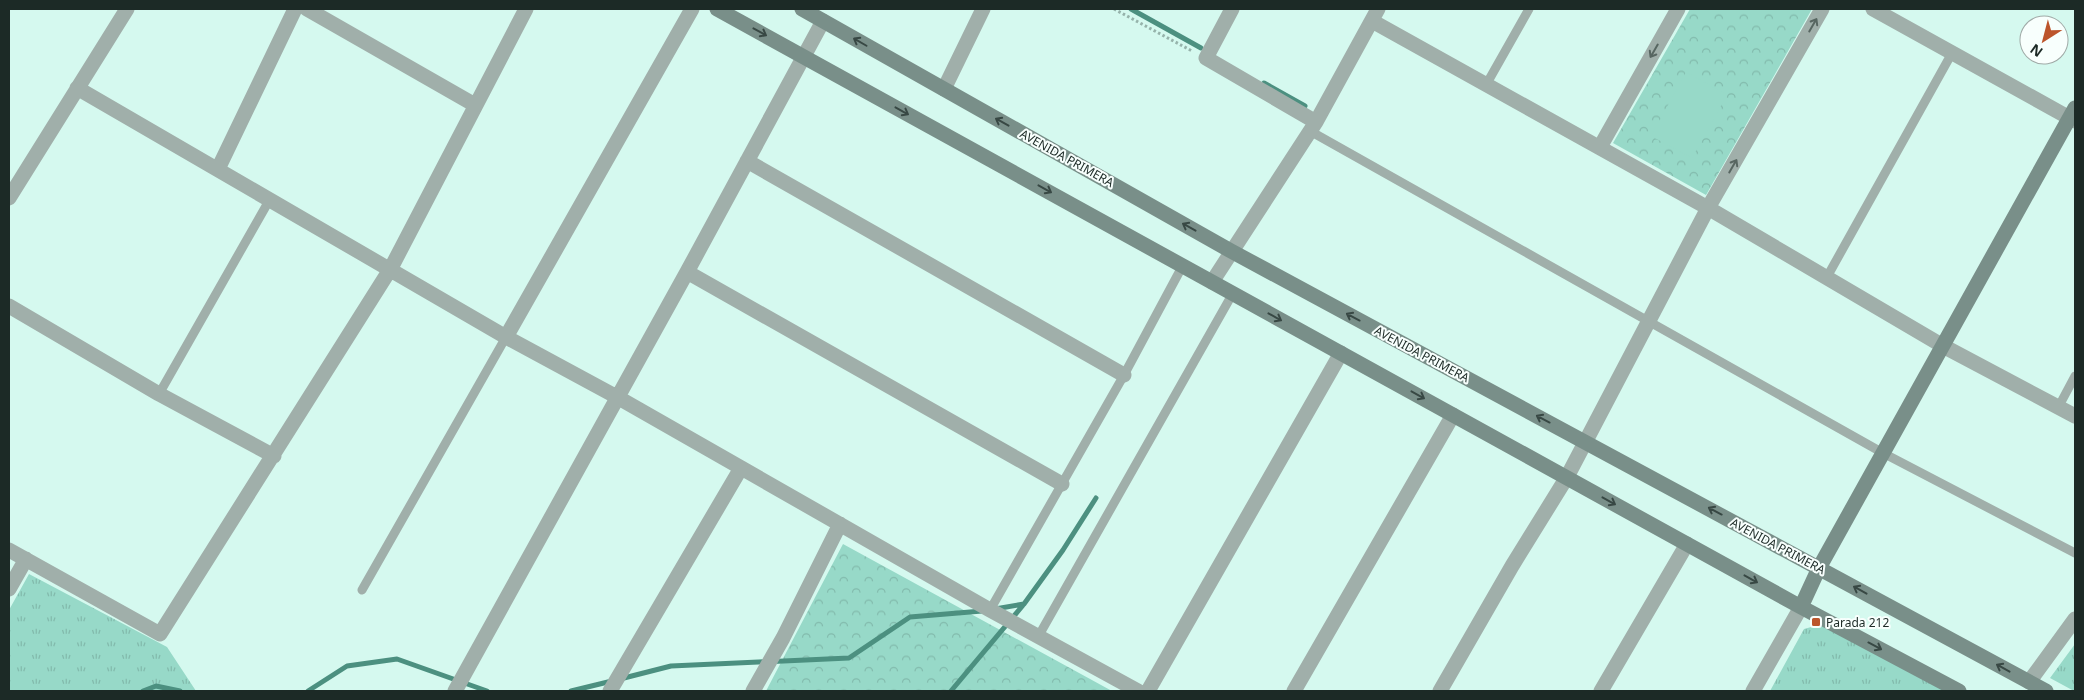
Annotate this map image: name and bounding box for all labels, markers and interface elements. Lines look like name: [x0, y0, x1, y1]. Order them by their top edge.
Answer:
north arrow: [2019, 15, 2069, 65]
one-way arrow: [1809, 18, 1819, 33]
one-way arrow: [752, 28, 767, 38]
one-way arrow: [853, 36, 868, 46]
text: N: [2026, 40, 2046, 62]
one-way arrow: [1649, 44, 1659, 58]
one-way arrow: [895, 106, 909, 116]
one-way arrow: [995, 116, 1009, 126]
street label: AVENIDA PRIMERA: [1017, 125, 1117, 191]
one-way arrow: [1728, 159, 1738, 174]
one-way arrow: [1037, 184, 1052, 194]
one-way arrow: [1181, 222, 1196, 232]
one-way arrow: [1268, 312, 1282, 322]
one-way arrow: [1346, 312, 1361, 322]
street label: AVENIDA PRIMERA: [1372, 322, 1473, 386]
one-way arrow: [1410, 390, 1425, 400]
one-way arrow: [1535, 414, 1550, 424]
one-way arrow: [1602, 496, 1617, 506]
one-way arrow: [1707, 506, 1722, 516]
street label: AVENIDA PRIMERA: [1728, 514, 1829, 578]
one-way arrow: [1744, 575, 1758, 585]
one-way arrow: [1853, 585, 1868, 594]
place label: Parada 212: [1826, 614, 1889, 631]
marker: Parada 212: [1810, 616, 1822, 628]
one-way arrow: [1867, 641, 1882, 651]
one-way arrow: [1995, 663, 2010, 673]

